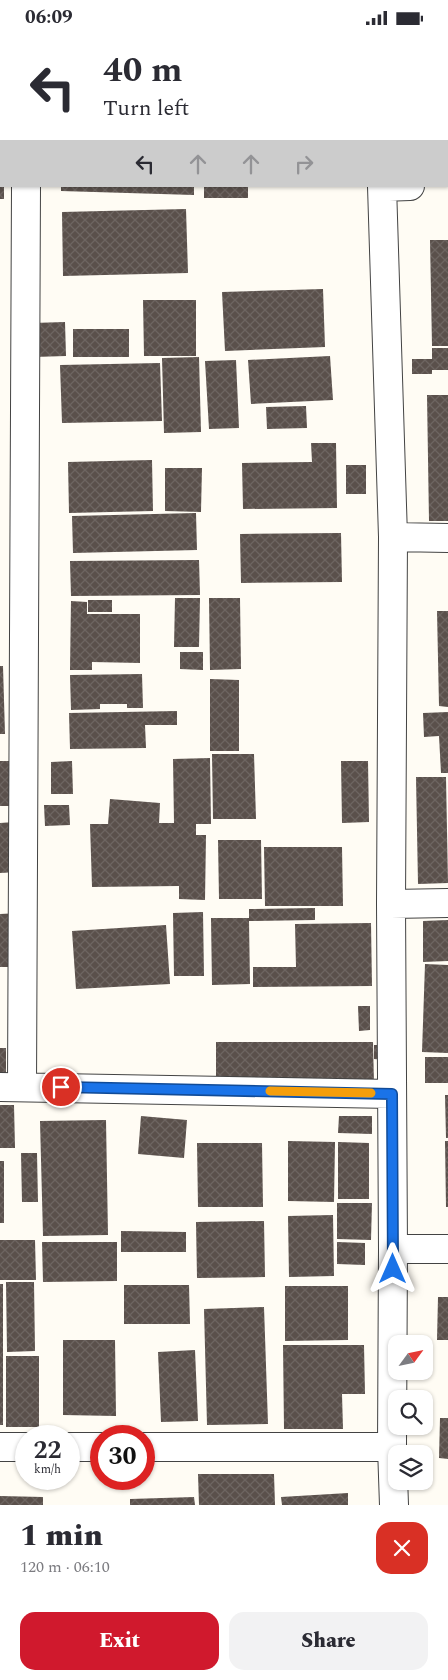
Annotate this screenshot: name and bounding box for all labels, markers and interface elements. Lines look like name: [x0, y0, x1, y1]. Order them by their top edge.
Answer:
text: 06:09: [25, 3, 73, 32]
text: 40 m: [103, 44, 183, 97]
icon: left: [20, 55, 85, 120]
text: Turn left: [103, 92, 189, 125]
icon: left: [131, 150, 159, 178]
icon: ahead: [184, 150, 212, 178]
icon: ahead: [237, 150, 265, 178]
icon: right: [290, 150, 318, 178]
pin: [40, 1066, 82, 1108]
icon: arrive: [47, 1073, 75, 1101]
position arrow: [366, 1242, 418, 1294]
north arrow: [388, 1335, 432, 1380]
map controls: [388, 1335, 433, 1490]
button: search: [388, 1390, 433, 1435]
speed limit sign: 30: [90, 1425, 155, 1490]
text: 22: [33, 1432, 62, 1470]
button: layers: [388, 1445, 433, 1490]
text: km/h: [34, 1460, 61, 1479]
text: 1 min: [20, 1513, 103, 1559]
button: close: [376, 1522, 428, 1574]
text: 120 m · 06:10: [20, 1555, 110, 1579]
button: Exit: [20, 1612, 219, 1670]
button: Share: [229, 1612, 428, 1670]

